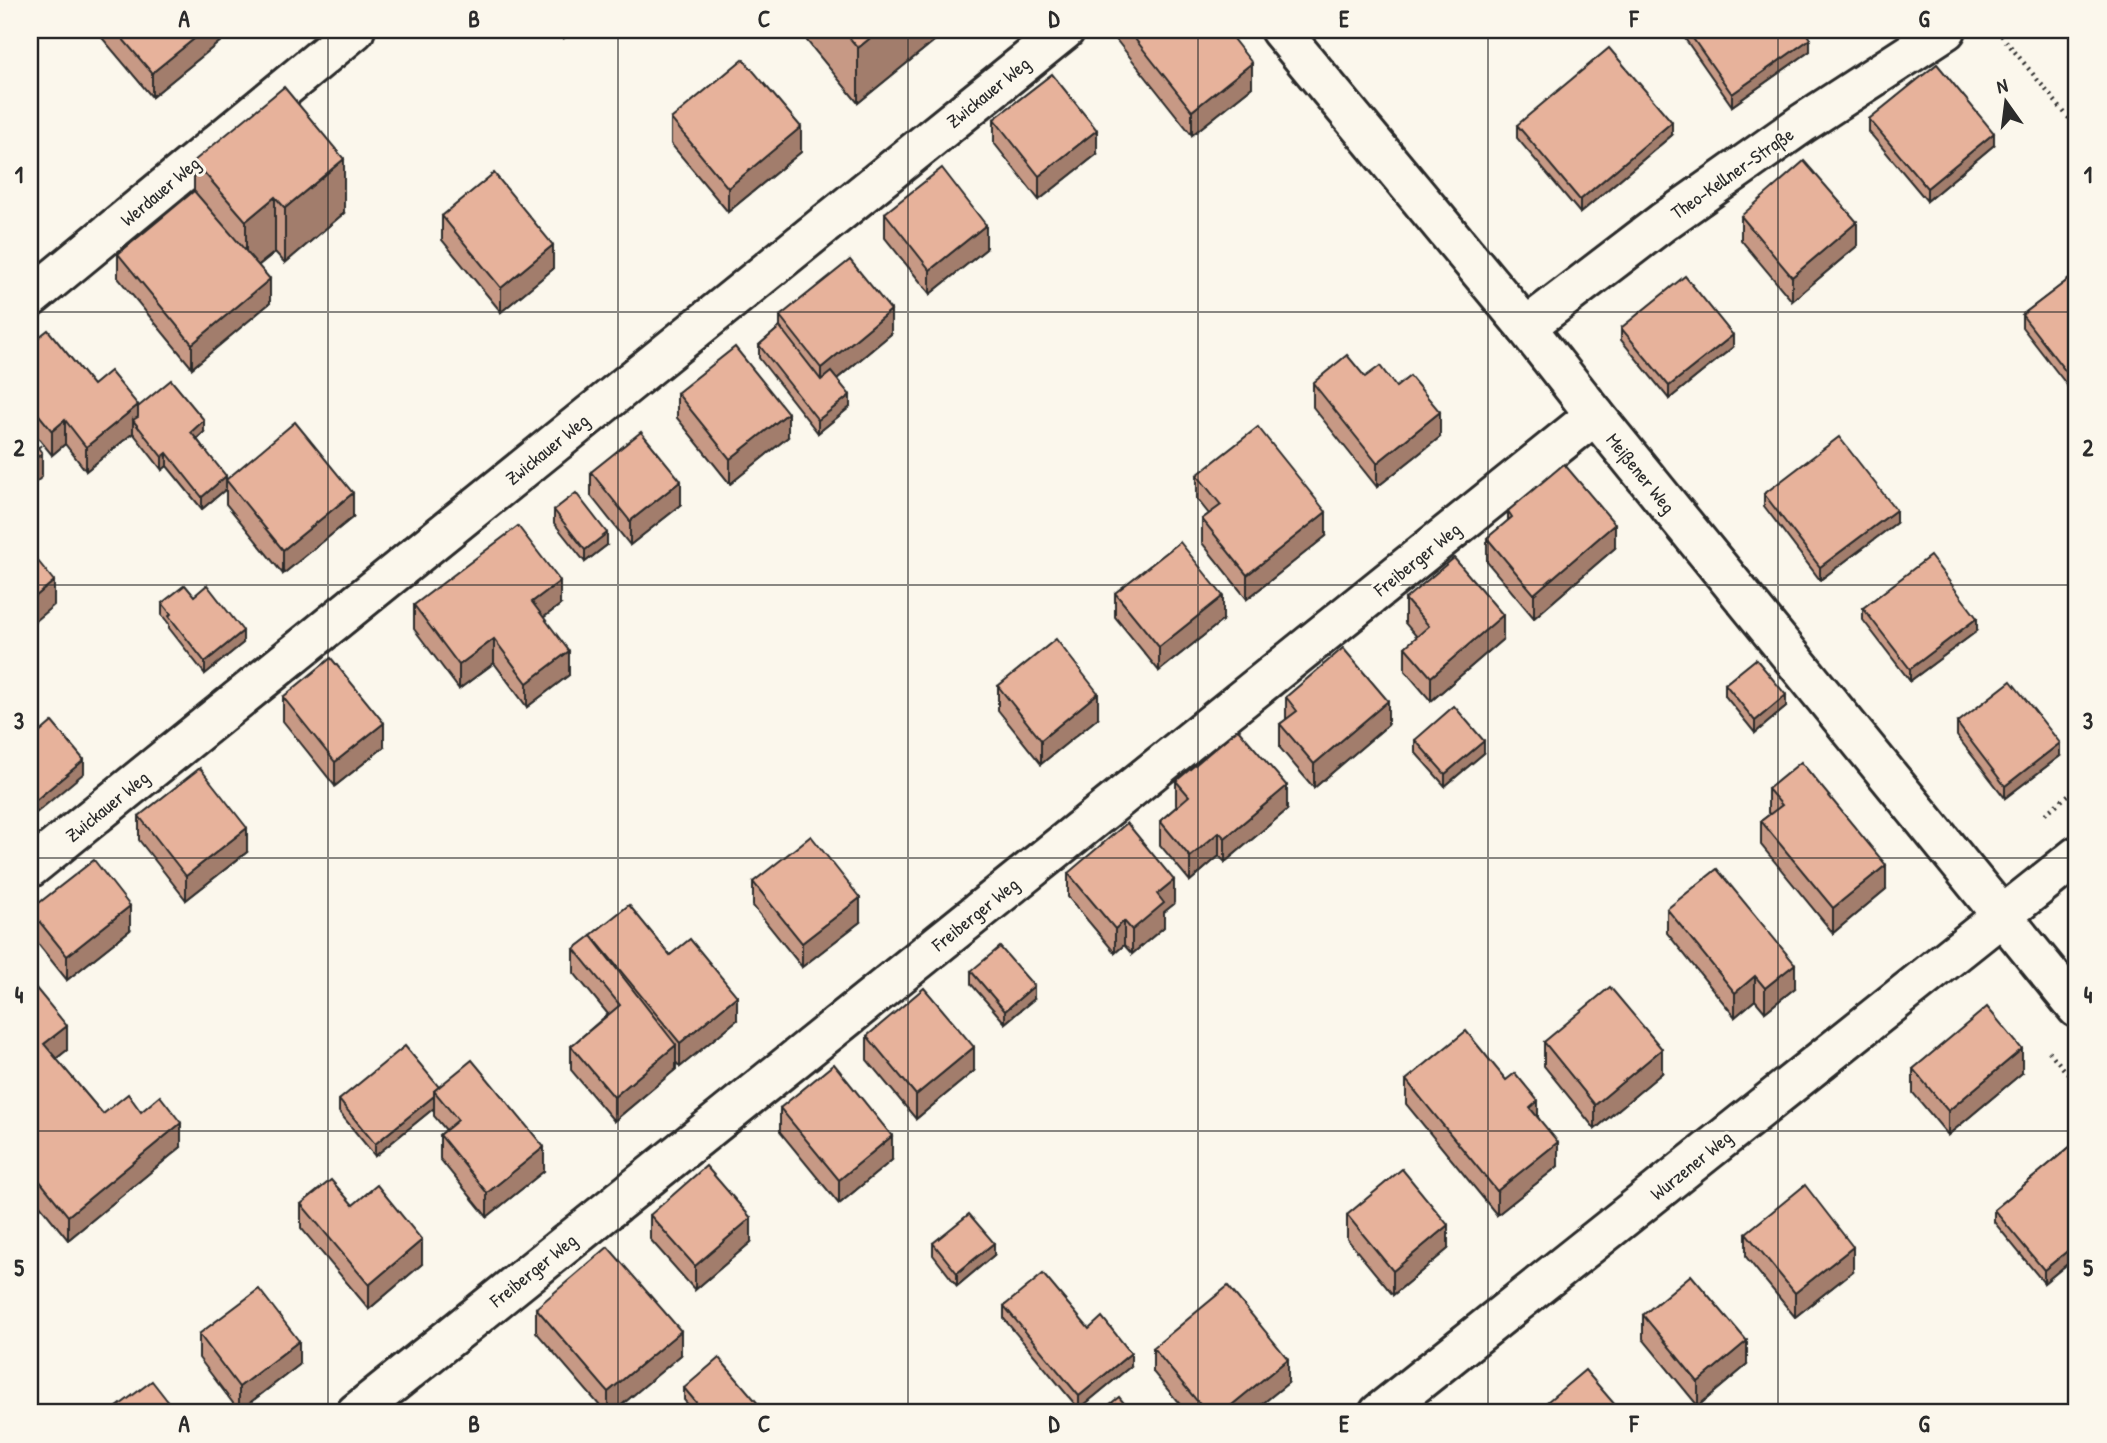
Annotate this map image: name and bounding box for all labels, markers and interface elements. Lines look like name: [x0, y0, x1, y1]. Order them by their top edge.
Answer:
text: A: [178, 3, 190, 34]
text: B: [468, 3, 480, 34]
text: C: [758, 3, 770, 34]
text: D: [1049, 3, 1061, 34]
text: E: [1339, 3, 1350, 34]
text: F: [1629, 3, 1640, 34]
text: G: [1918, 3, 1930, 34]
street label: Zwickauer Weg: [941, 50, 1035, 134]
north arrow: [1970, 66, 2040, 136]
text: N: [1994, 72, 2010, 99]
street label: Theo-Kellner-Straße: [1665, 121, 1799, 225]
street label: Werdauer Weg: [115, 150, 205, 232]
text: 1: [15, 159, 23, 190]
text: 1: [2084, 159, 2092, 190]
street label: Zwickauer Weg: [500, 407, 594, 491]
street label: Meißener Weg: [1601, 427, 1681, 519]
text: 2: [14, 432, 25, 463]
text: 2: [2083, 432, 2094, 463]
street label: Freiberger Weg: [1367, 516, 1466, 603]
text: 3: [14, 705, 24, 736]
text: 3: [2083, 705, 2093, 736]
street label: Zwickauer Weg: [60, 764, 154, 848]
street label: Freiberger Weg: [925, 871, 1024, 958]
text: 4: [15, 979, 24, 1010]
text: 4: [2084, 979, 2093, 1010]
street label: Wurzener Weg: [1645, 1124, 1737, 1206]
street label: Freiberger Weg: [483, 1227, 582, 1314]
text: 5: [14, 1252, 24, 1283]
text: 5: [2083, 1252, 2093, 1283]
text: A: [178, 1408, 190, 1439]
text: B: [468, 1408, 480, 1439]
text: C: [758, 1408, 770, 1439]
text: D: [1049, 1408, 1061, 1439]
text: E: [1339, 1408, 1350, 1439]
text: F: [1629, 1408, 1640, 1439]
text: G: [1918, 1408, 1930, 1439]

